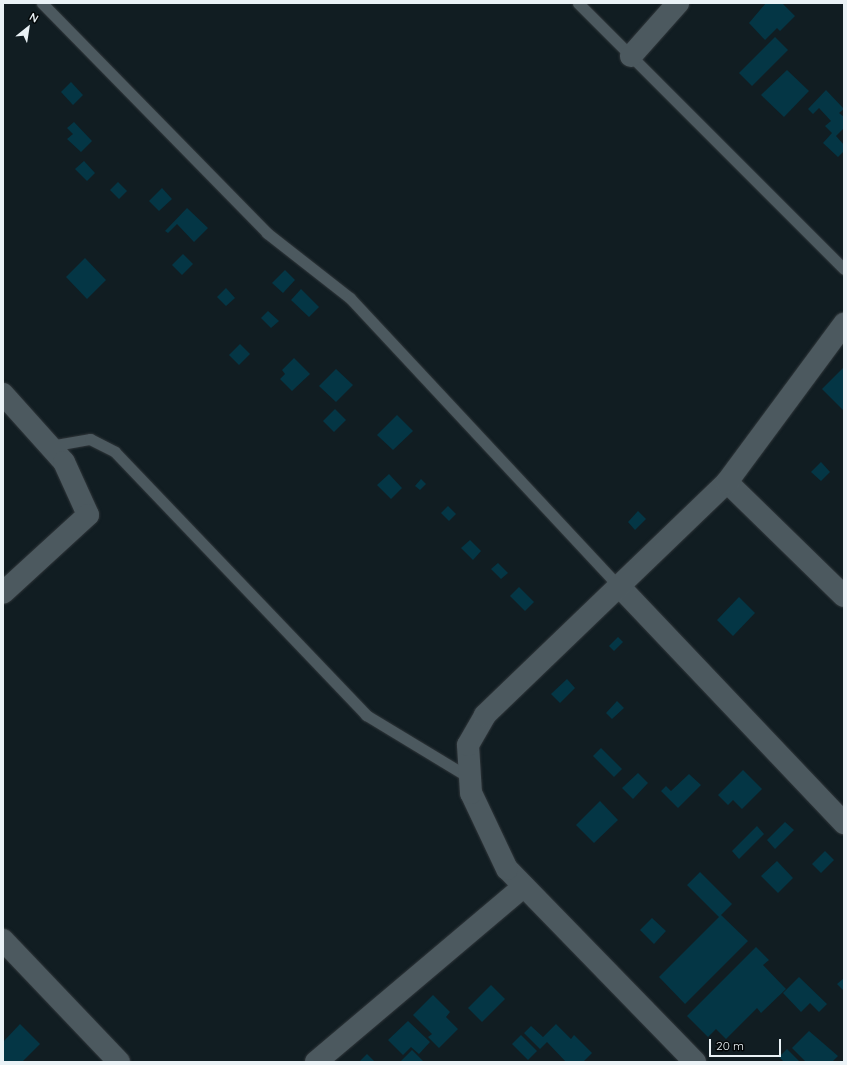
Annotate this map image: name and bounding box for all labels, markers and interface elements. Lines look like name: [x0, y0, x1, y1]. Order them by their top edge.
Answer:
north arrow: [8, 8, 48, 48]
text: N: [27, 10, 41, 26]
scale bar: [711, 1031, 783, 1057]
text: 20 m: [716, 1038, 744, 1053]

